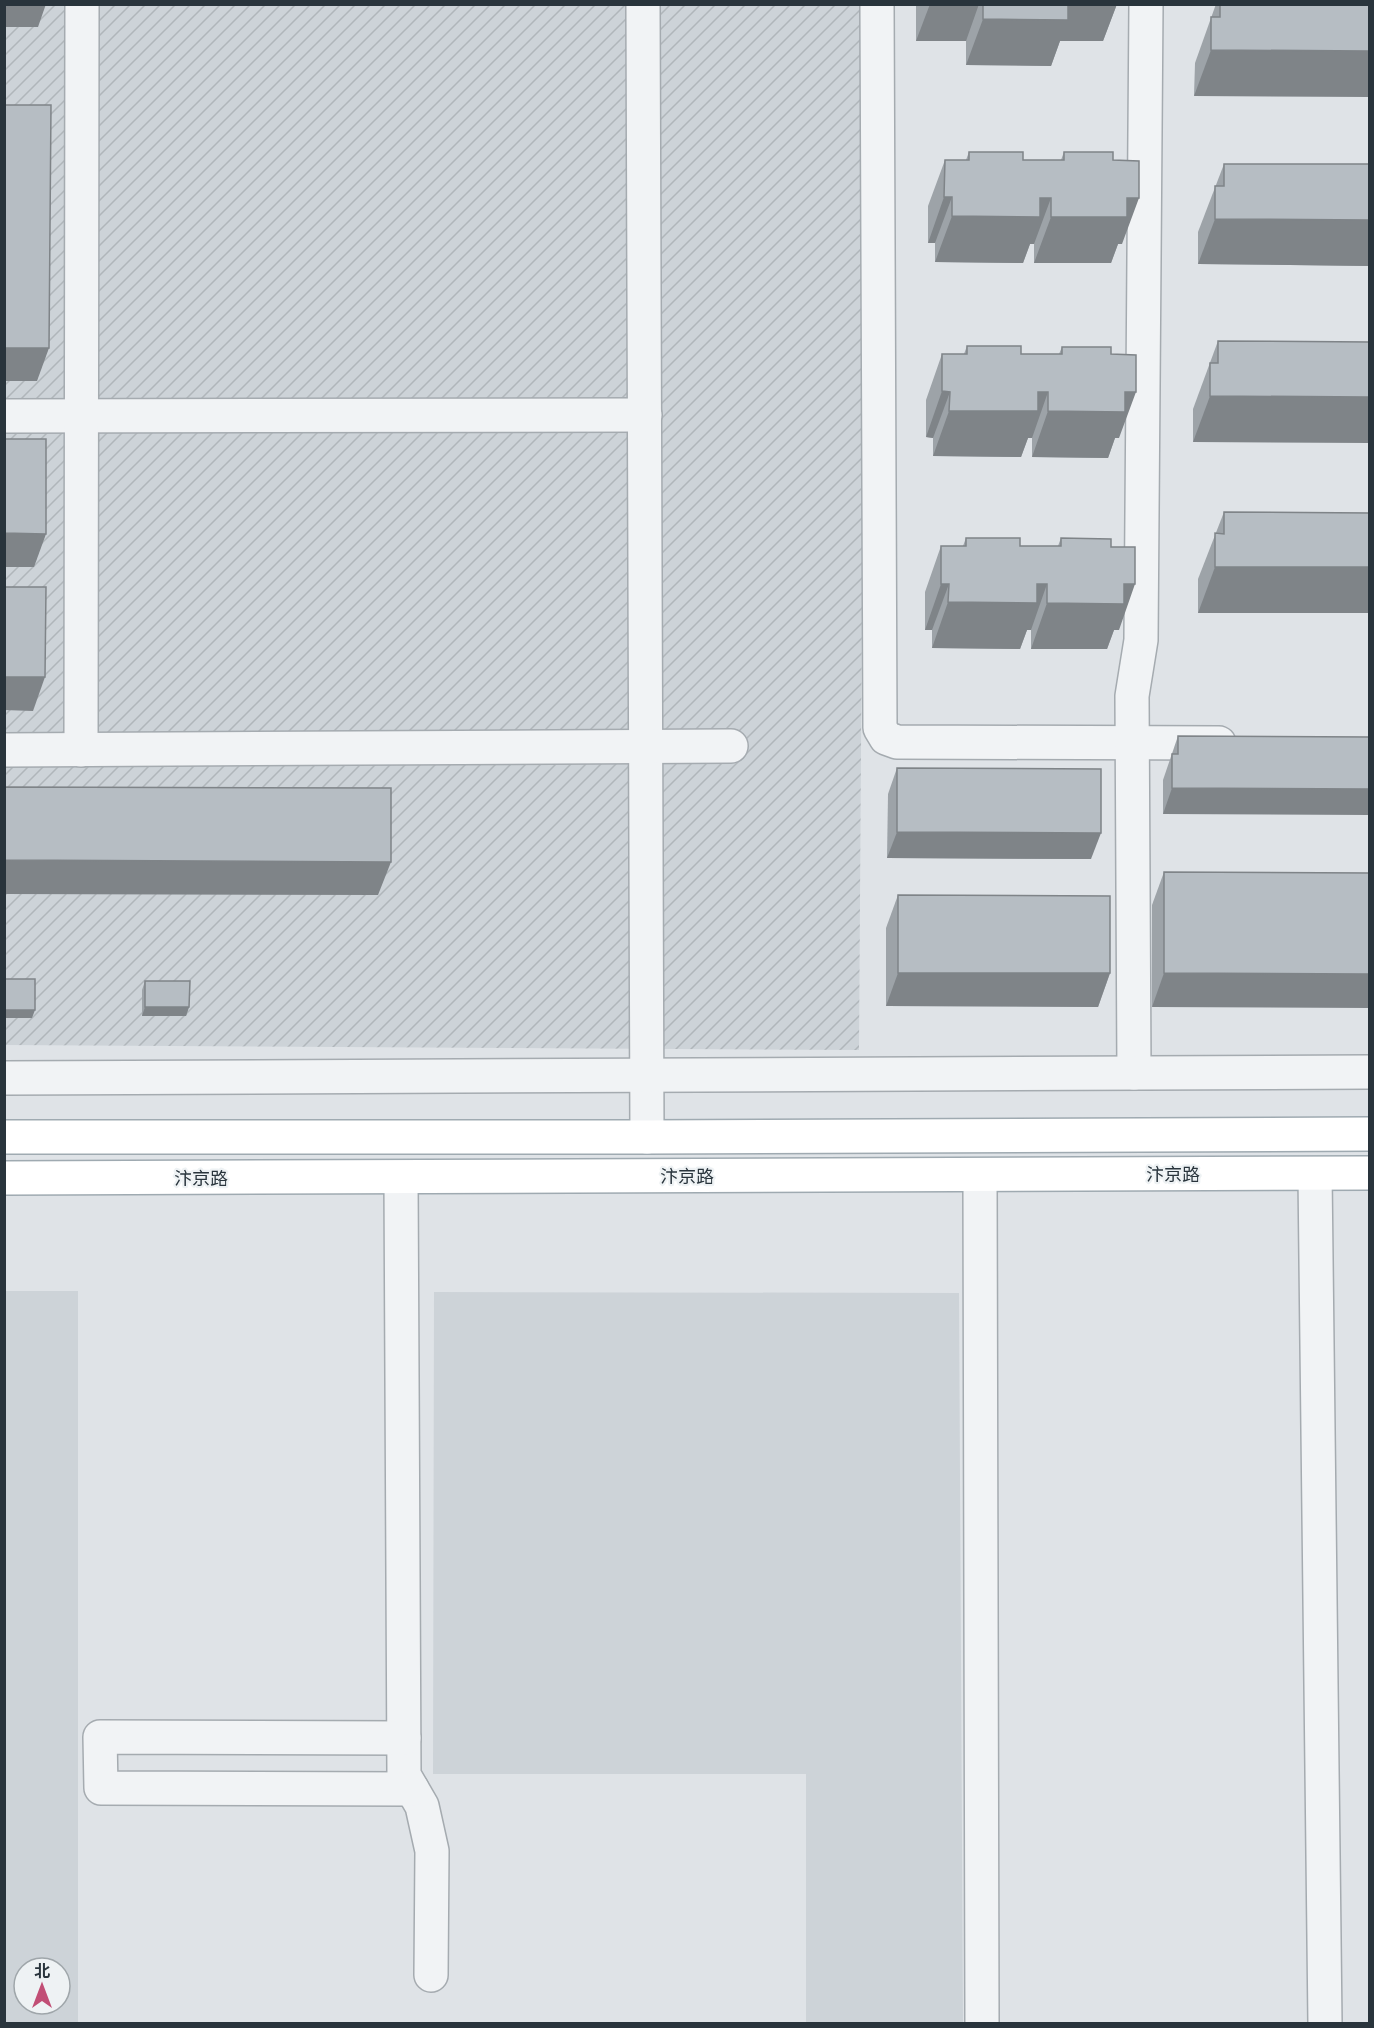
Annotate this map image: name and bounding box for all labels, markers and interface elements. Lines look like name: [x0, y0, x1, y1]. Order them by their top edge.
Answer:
street label: 汴京路: [1146, 1163, 1200, 1185]
street label: 汴京路: [660, 1165, 714, 1187]
street label: 汴京路: [174, 1167, 228, 1189]
north arrow: [12, 1956, 72, 2016]
text: 北: [34, 1961, 50, 1980]

